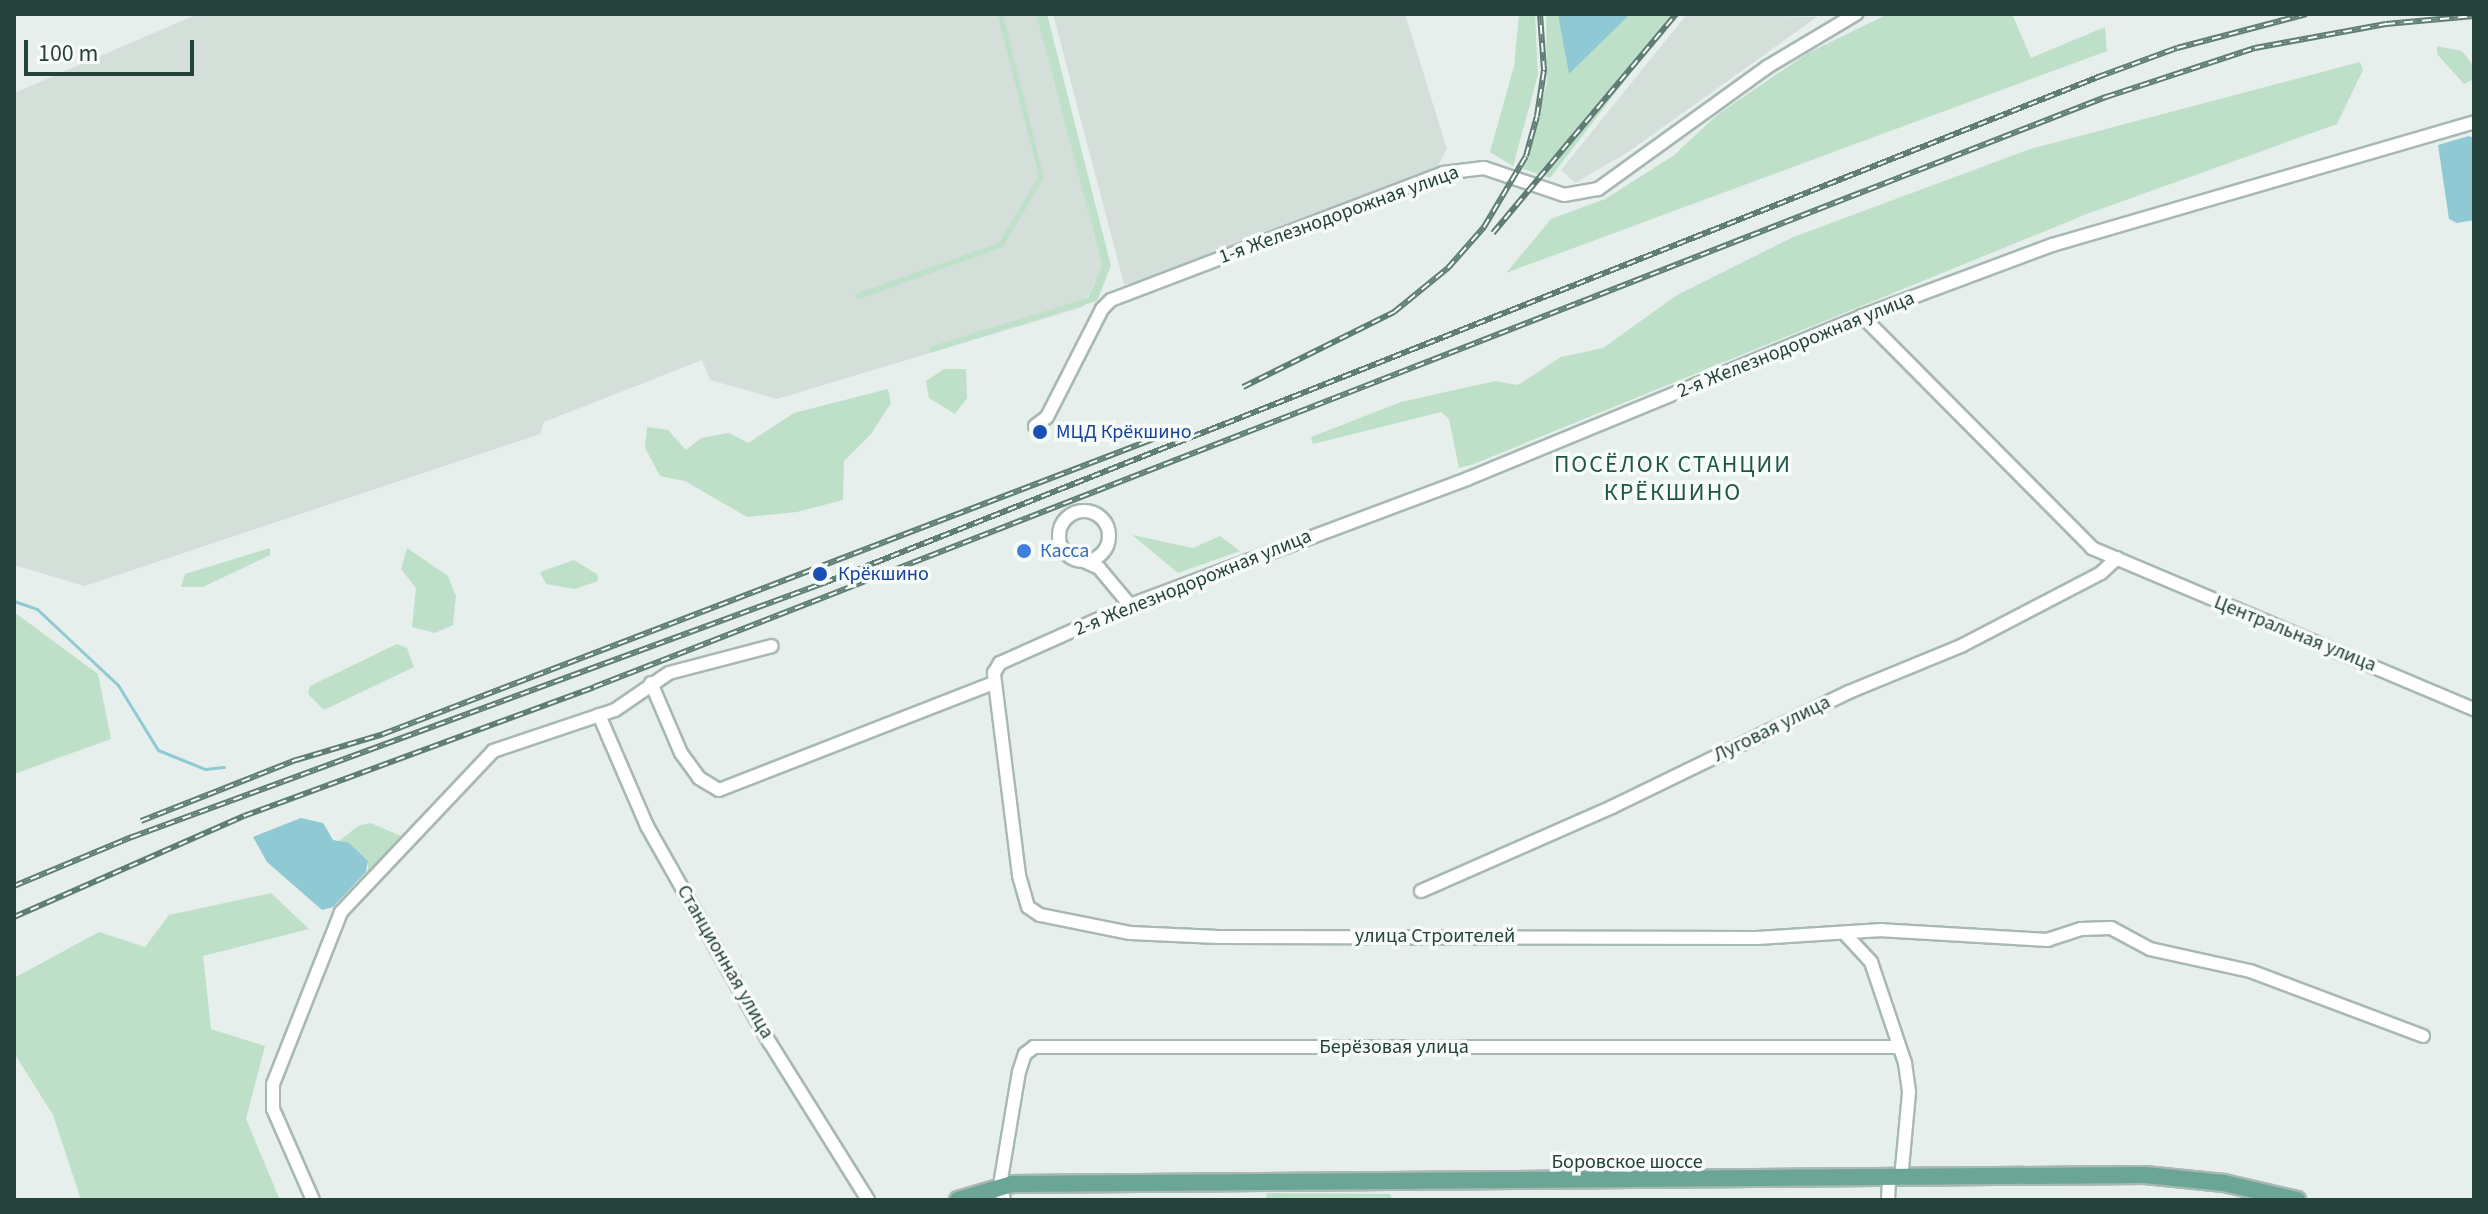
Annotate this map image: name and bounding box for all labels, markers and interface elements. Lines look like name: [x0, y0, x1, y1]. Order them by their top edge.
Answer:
scale bar: [28, 24, 198, 74]
text: 100 m: [38, 36, 98, 71]
street label: 1-я Железнодорожная улица: [1216, 160, 1462, 270]
street label: 2-я Железнодорожная улица: [1674, 286, 1918, 404]
place label: МЦД Крёкшино: [1056, 420, 1192, 444]
marker: МЦД Крёкшино: [1031, 423, 1049, 441]
district label: ПОСЁЛОК СТАНЦИИ КРЁКШИНО: [1554, 451, 1792, 507]
street label: 2-я Железнодорожная улица: [1071, 524, 1315, 642]
place label: Касса: [1040, 539, 1089, 563]
marker: Касса: [1015, 542, 1033, 560]
place label: Крёкшино: [838, 562, 929, 586]
marker: Крёкшино: [809, 563, 831, 585]
street label: Центральная улица: [2210, 591, 2380, 677]
street label: Луговая улица: [1710, 690, 1834, 768]
street label: Станционная улица: [671, 881, 779, 1043]
street label: улица Строителей: [1355, 924, 1515, 948]
street label: Берёзовая улица: [1319, 1035, 1469, 1059]
street label: Боровское шоссе: [1551, 1150, 1703, 1174]

